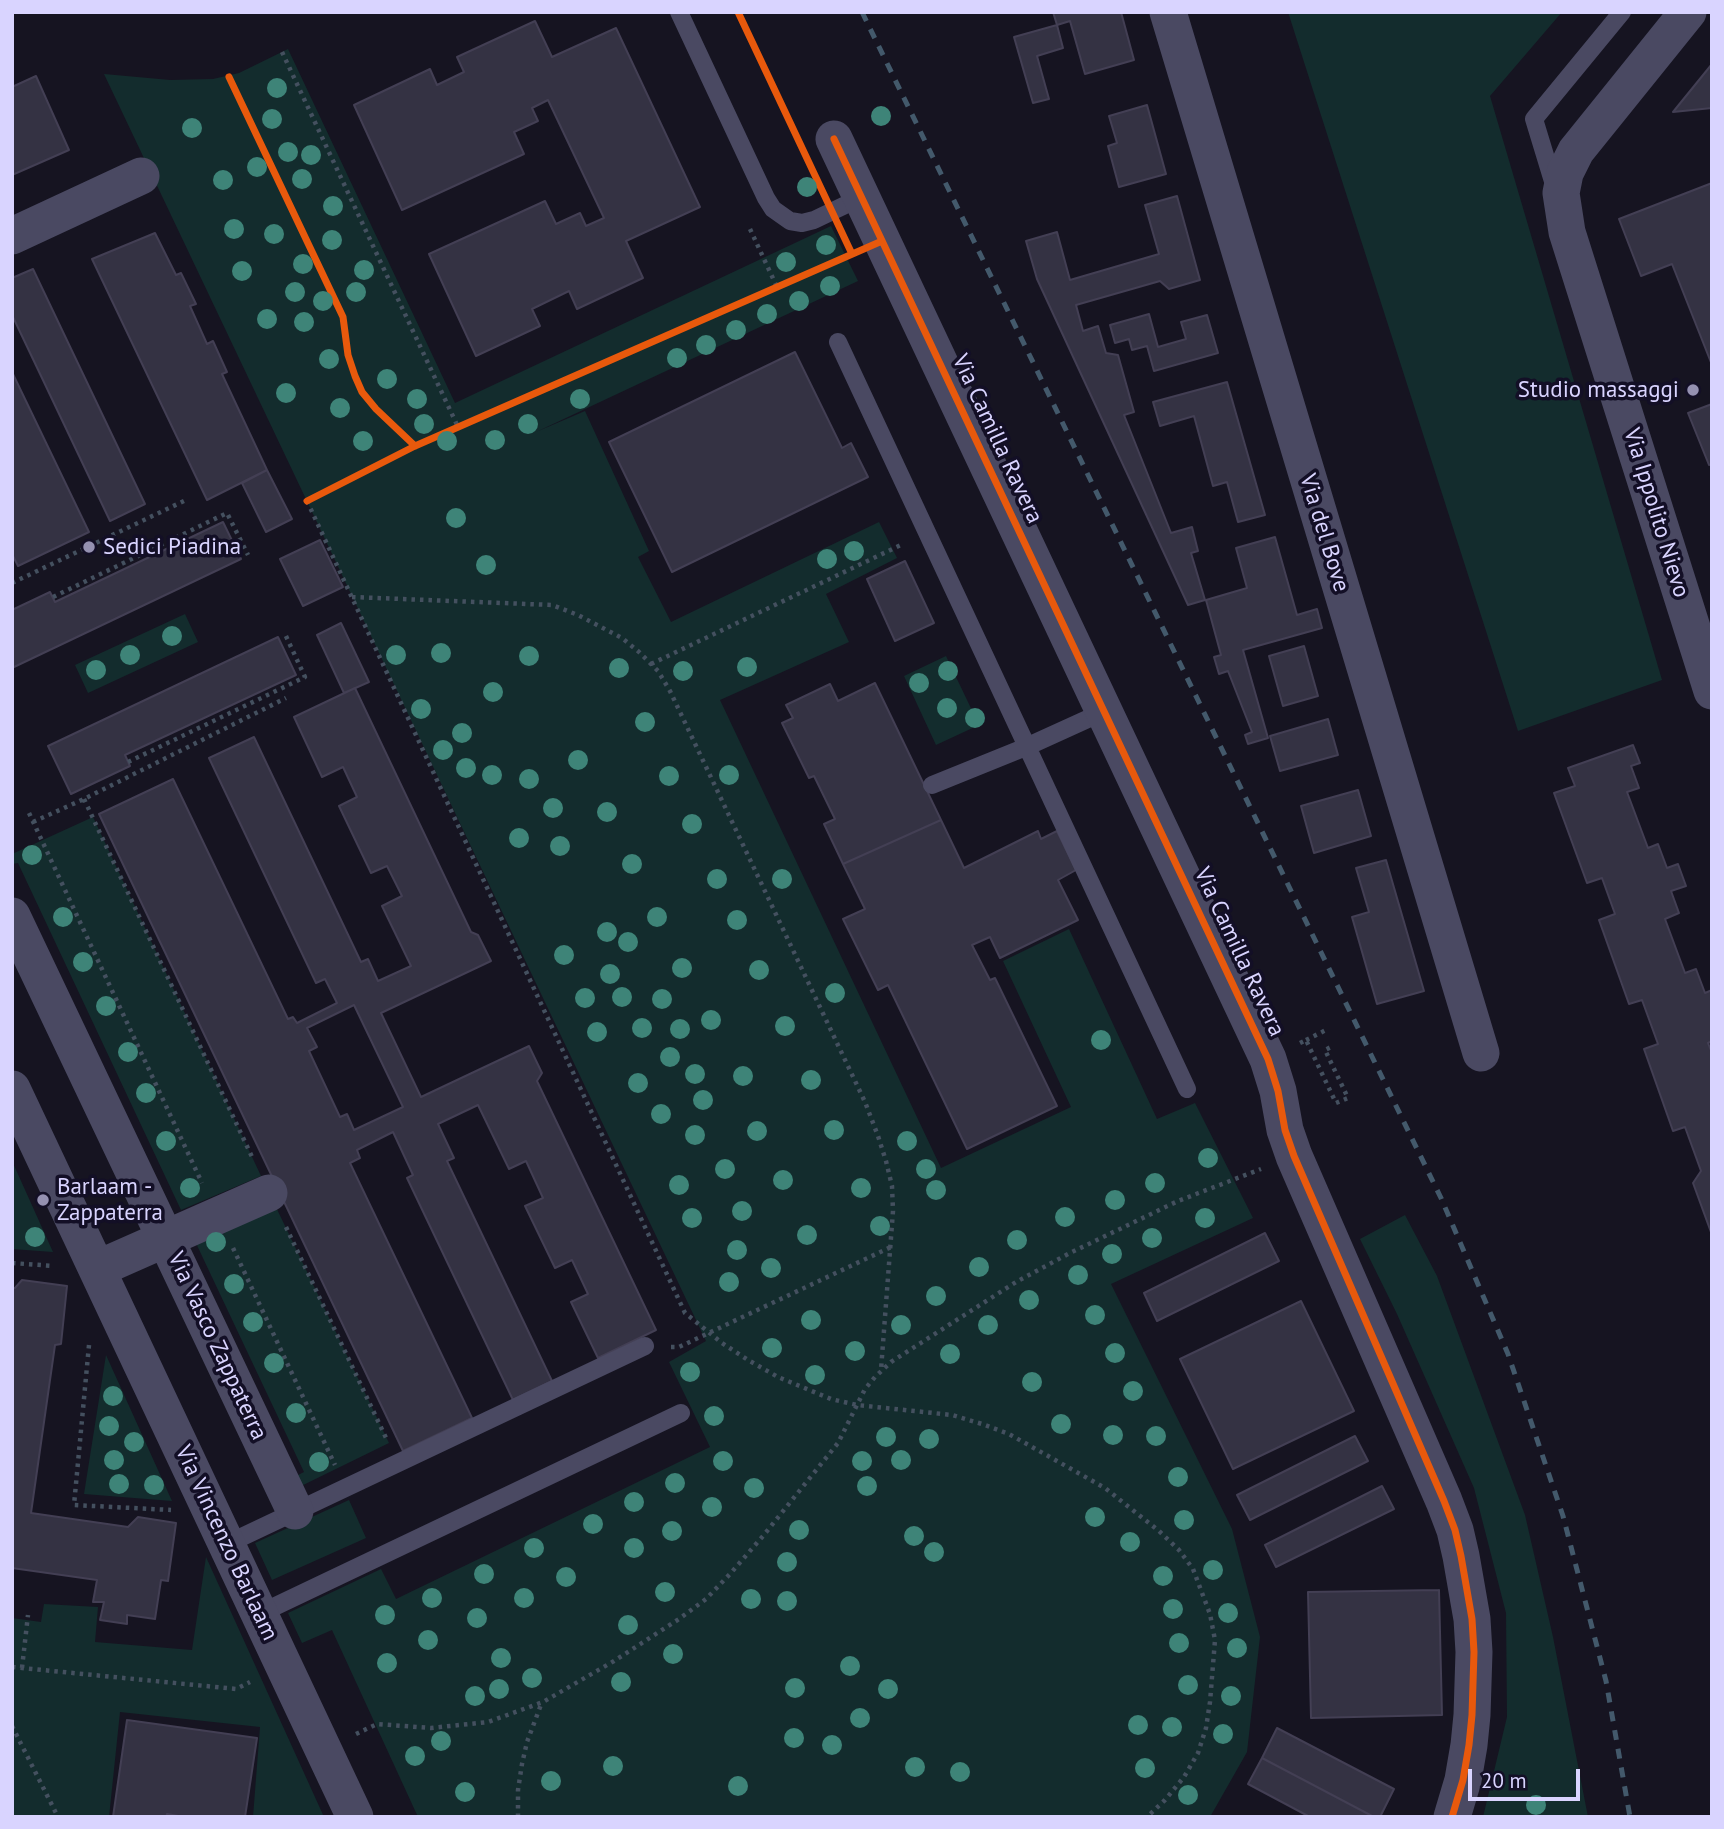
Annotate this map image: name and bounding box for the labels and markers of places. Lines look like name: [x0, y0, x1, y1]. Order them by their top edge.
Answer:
place label: Studio massaggi: [1518, 376, 1679, 404]
marker: Studio massaggi: [1685, 382, 1701, 398]
place label: Sedici Piadina: [103, 533, 241, 561]
marker: Sedici Piadina: [81, 539, 97, 555]
place label: Barlaam - Zappaterra: [57, 1173, 163, 1227]
marker: Barlaam - Zappaterra: [35, 1192, 51, 1208]

